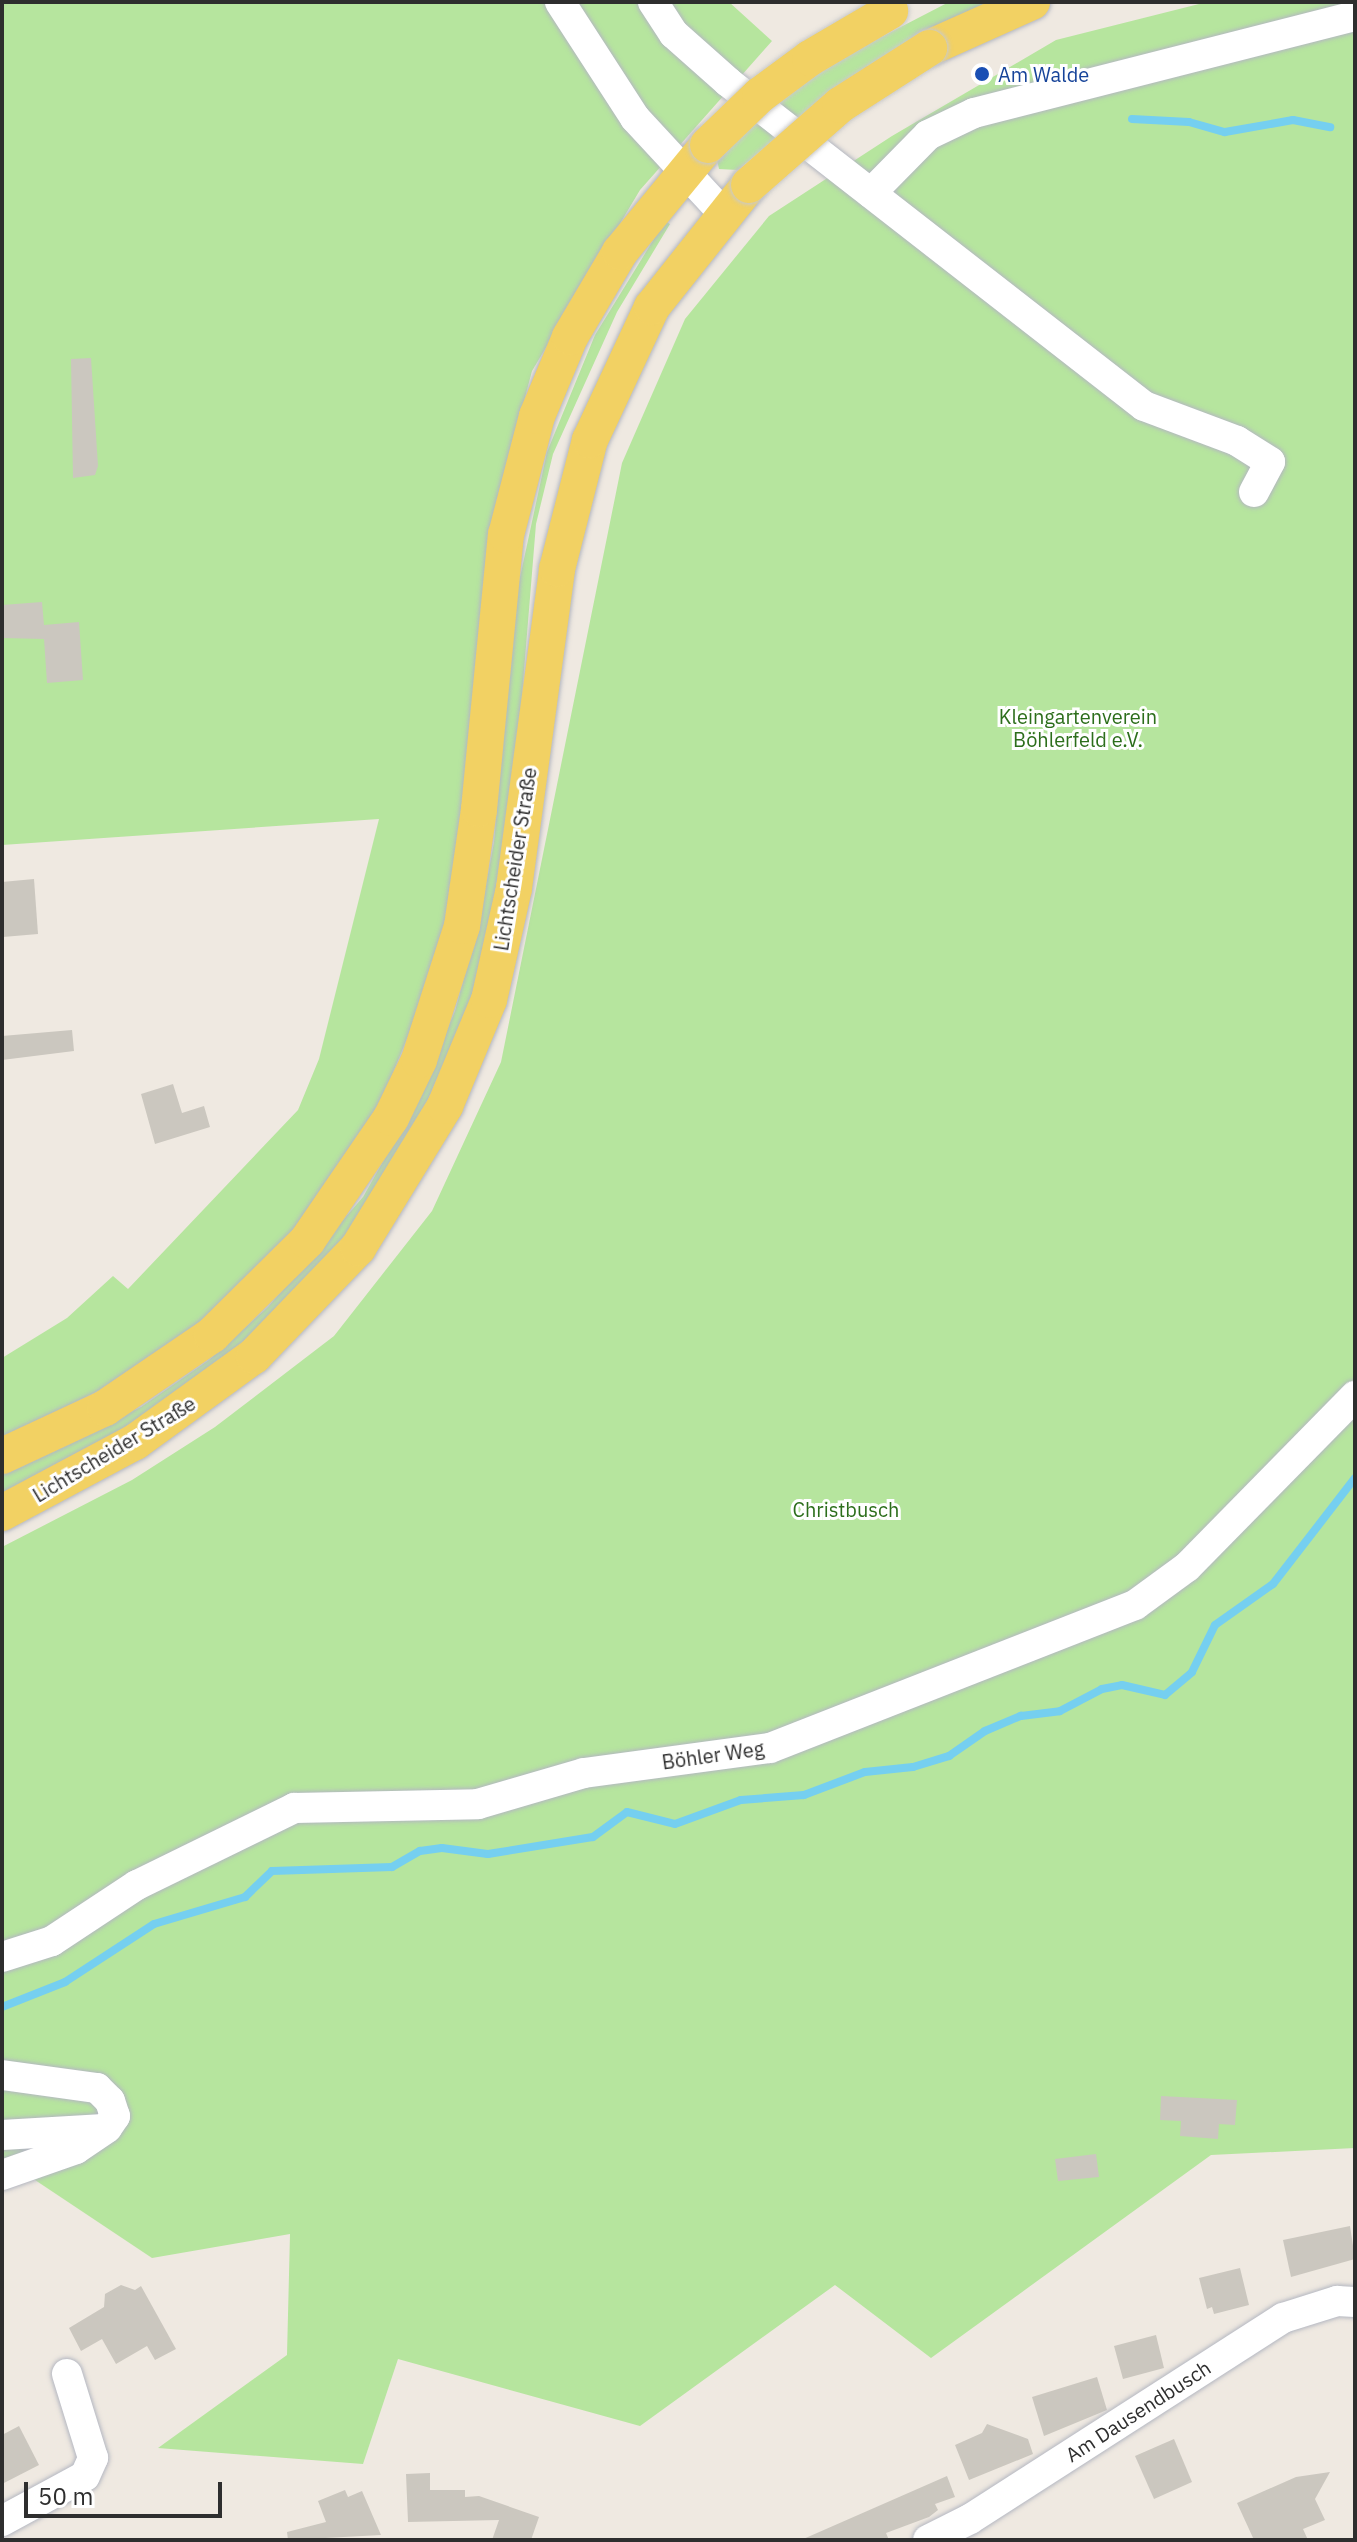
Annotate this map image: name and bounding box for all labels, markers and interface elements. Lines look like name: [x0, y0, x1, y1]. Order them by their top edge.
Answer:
place label: Am Walde: [998, 62, 1089, 86]
marker: Am Walde: [973, 65, 991, 83]
park label: Kleingartenverein Böhlerfeld e.V.: [999, 704, 1157, 751]
street label: Lichtscheider Straße: [489, 765, 541, 953]
street label: Lichtscheider Straße: [28, 1391, 200, 1507]
park label: Christbusch: [793, 1497, 899, 1521]
street label: Böhler Weg: [660, 1736, 766, 1774]
street label: Am Dausendbusch: [1061, 2355, 1215, 2467]
scale bar: [28, 2466, 226, 2516]
text: 50 m: [38, 2480, 93, 2512]

